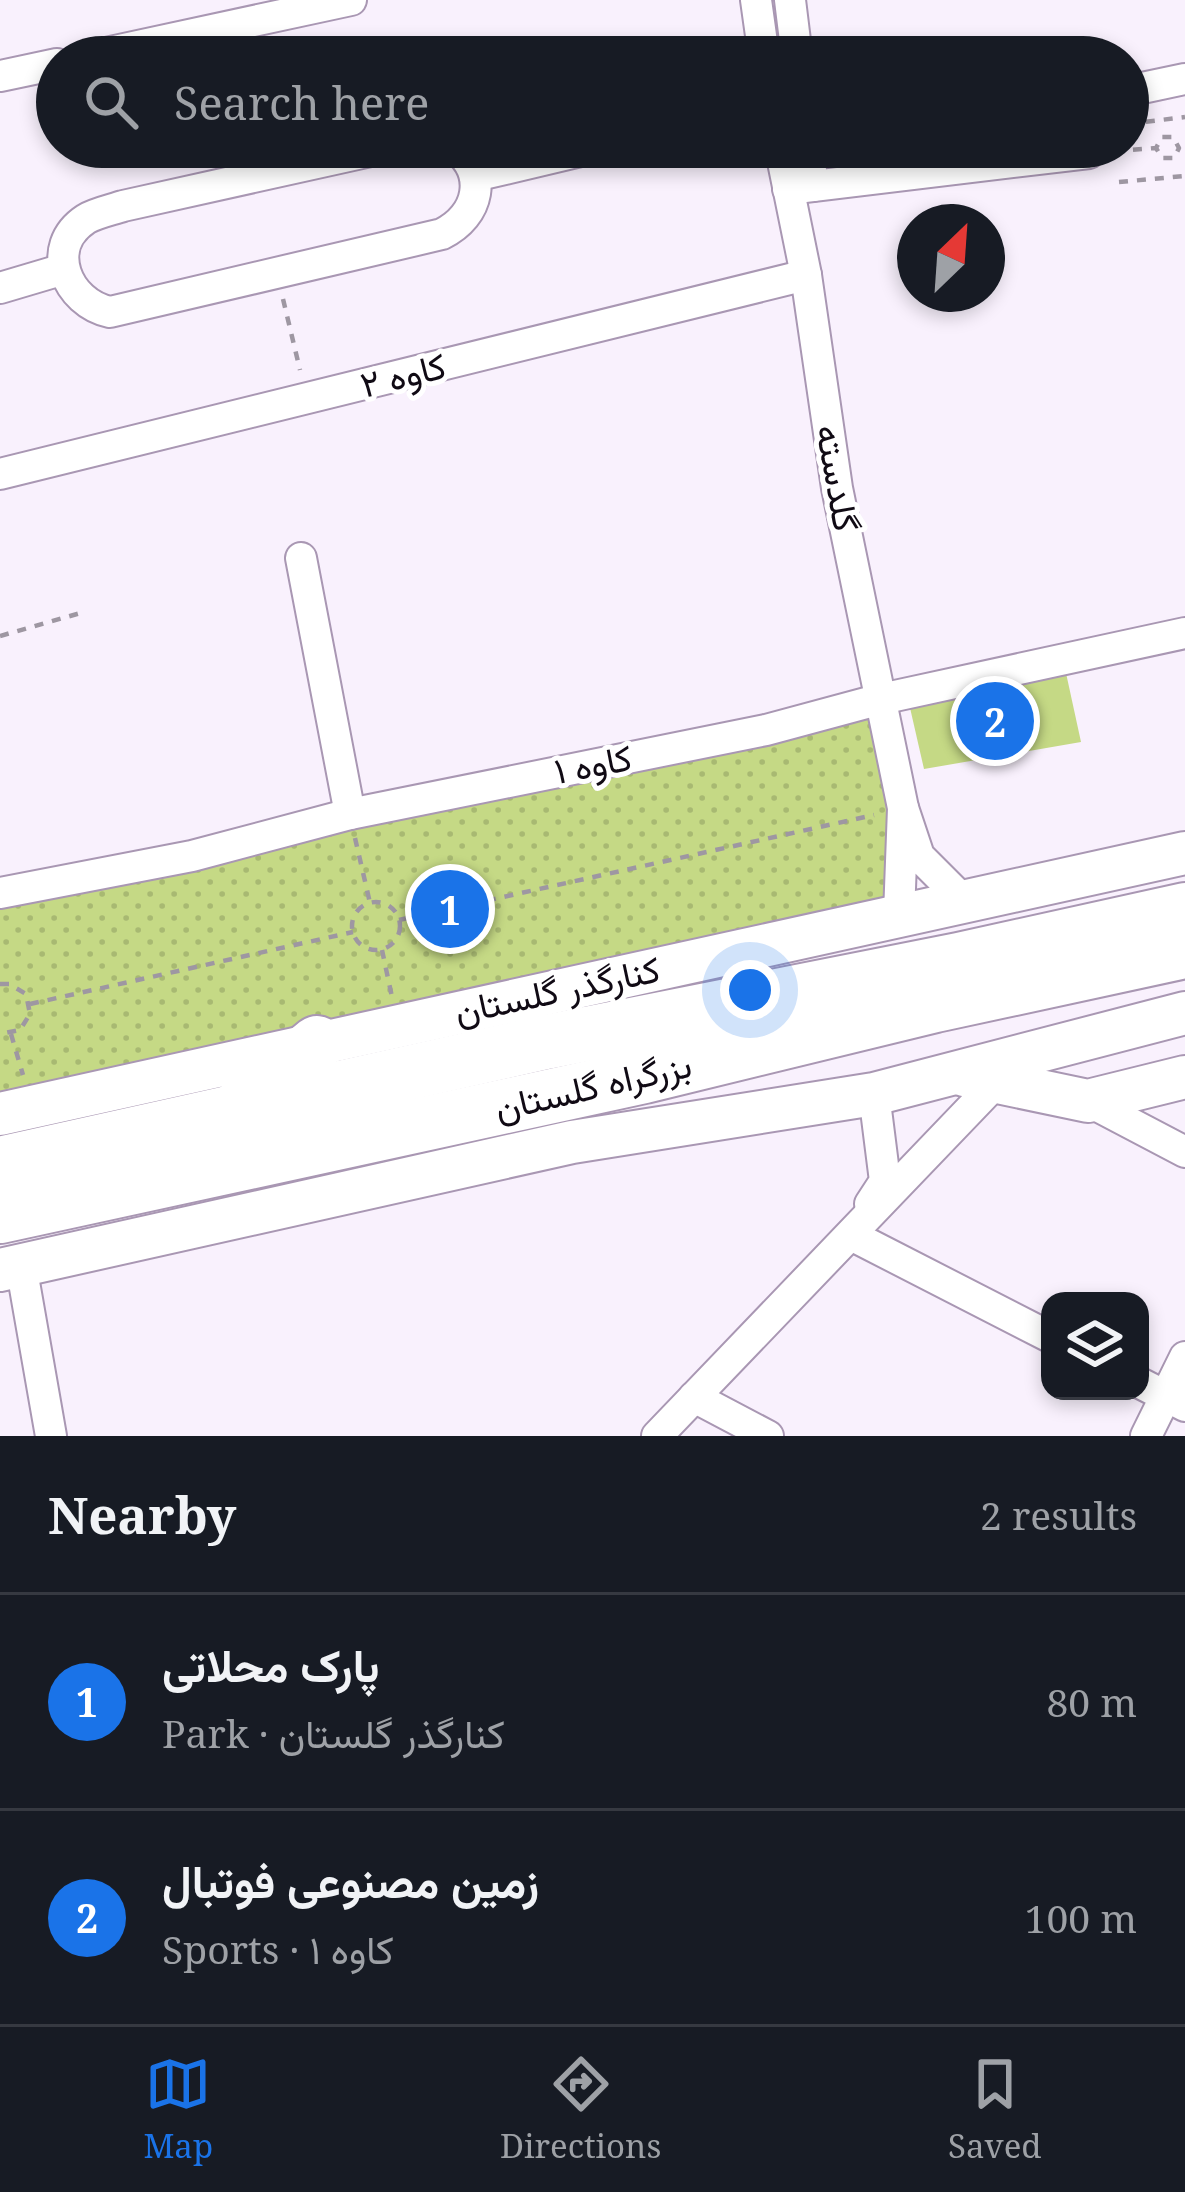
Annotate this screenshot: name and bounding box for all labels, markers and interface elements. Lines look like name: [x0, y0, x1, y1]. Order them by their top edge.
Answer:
search box: [36, 36, 1149, 168]
icon: search: [78, 69, 144, 135]
text: Search here: [174, 72, 429, 133]
north arrow: [897, 204, 1005, 312]
street label: کاوه ۲: [355, 340, 451, 409]
street label: گلدسته: [805, 421, 872, 535]
pin: 2: [956, 676, 1034, 766]
street label: کاوه ۱: [550, 732, 636, 795]
pin: 1: [411, 864, 489, 954]
street label: کنارگذر گلستان: [450, 944, 664, 1035]
your location: [720, 960, 780, 1020]
street label: بزرگراه گلستان: [490, 1039, 696, 1132]
map controls: [1041, 1292, 1149, 1400]
button: layers: [1041, 1292, 1149, 1400]
text: Nearby: [48, 1479, 236, 1549]
text: 2 results: [980, 1488, 1137, 1541]
text: پارک محلاتی: [162, 1634, 380, 1695]
text: 1: [76, 1675, 98, 1728]
text: 80 m: [1046, 1675, 1137, 1728]
text: Park · کنارگذر گلستان: [162, 1706, 505, 1759]
text: زمین مصنوعی فوتبال: [162, 1850, 539, 1911]
text: 2: [76, 1891, 98, 1944]
text: 100 m: [1025, 1891, 1137, 1944]
text: Sports · کاوه ۱: [162, 1922, 394, 1975]
tab: Map: [143, 2051, 213, 2168]
tab: Directions: [500, 2051, 661, 2168]
tab: Saved: [948, 2051, 1042, 2168]

